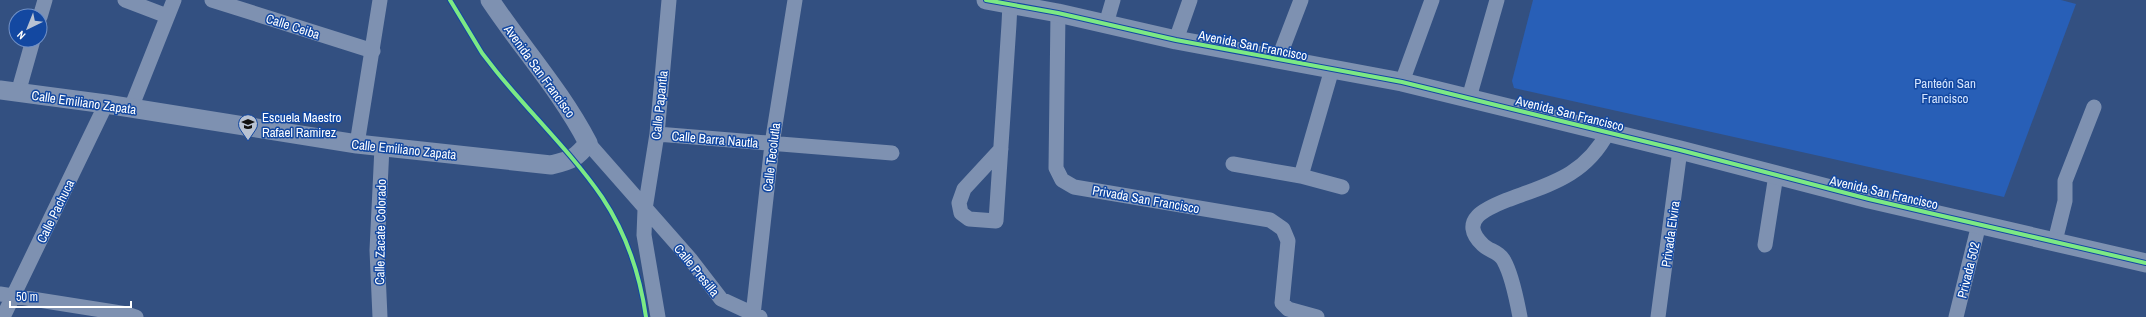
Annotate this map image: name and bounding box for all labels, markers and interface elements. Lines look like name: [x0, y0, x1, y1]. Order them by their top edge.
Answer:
north arrow: [8, 8, 48, 48]
street label: Calle Ceiba: [264, 10, 322, 43]
street label: Avenida San Francisco: [500, 21, 579, 121]
street label: Avenida San Francisco: [1196, 26, 1309, 64]
text: N: [14, 28, 28, 43]
street label: Calle Papantla: [647, 70, 672, 140]
park label: Panteón San Francisco: [1914, 75, 1976, 107]
street label: Calle Emiliano Zapata: [31, 87, 137, 118]
street label: Avenida San Francisco: [1513, 92, 1626, 135]
place label: Escuela Maestro Rafael Ramirez: [262, 109, 341, 141]
school or university icon: Escuela Maestro Rafael Ramirez: [237, 113, 259, 141]
street label: Calle Tecolutla: [759, 122, 784, 192]
street label: Calle Barra Nautla: [671, 127, 759, 152]
street label: Calle Emiliano Zapata: [351, 136, 457, 163]
street label: Avenida San Francisco: [1827, 172, 1940, 213]
street label: Calle Pachuca: [33, 177, 78, 246]
street label: Calle Zacate Colorado: [371, 179, 390, 285]
street label: Privada San Francisco: [1091, 182, 1201, 217]
street label: Privada Elvira: [1657, 200, 1684, 268]
street label: Privada 502: [1953, 240, 1984, 300]
street label: Calle Presilla: [670, 241, 723, 300]
scale bar: [10, 283, 131, 309]
text: 50 m: [16, 289, 38, 305]

